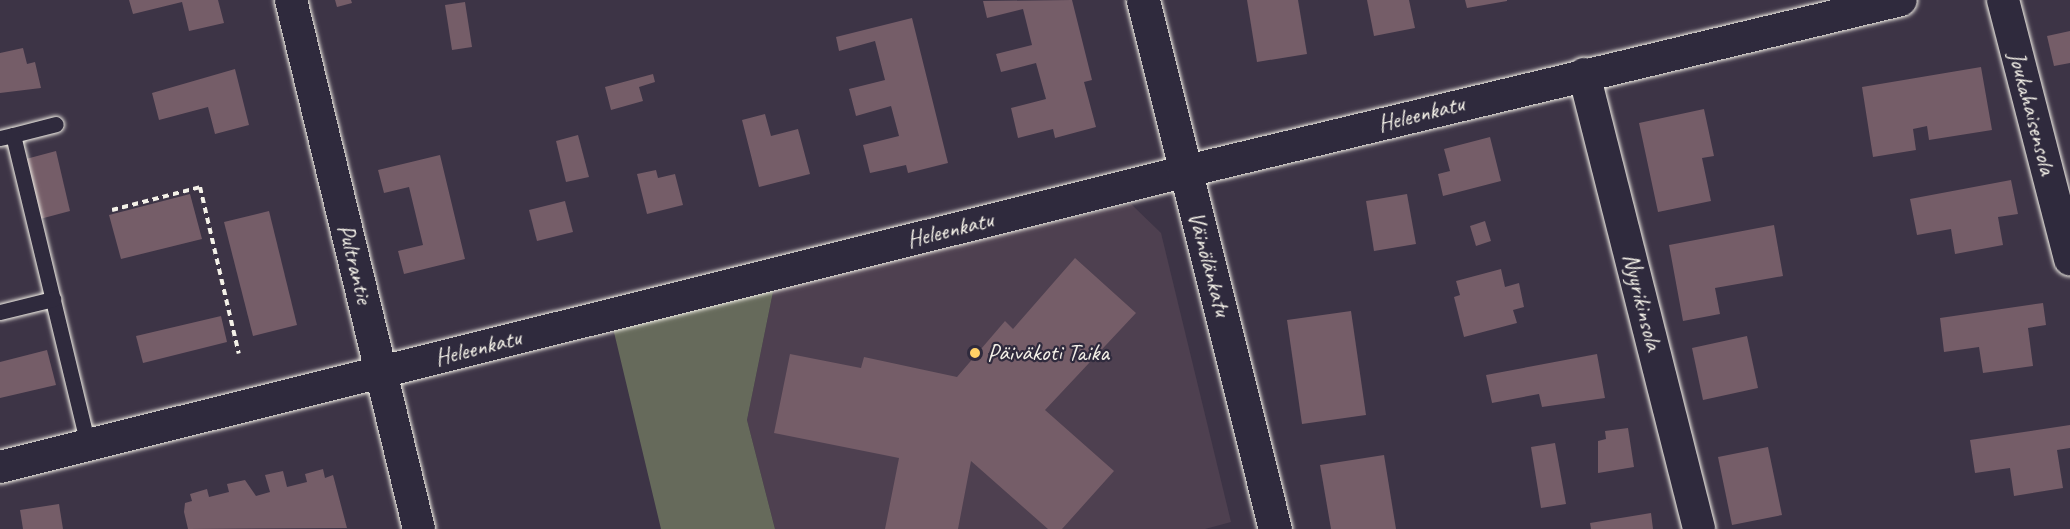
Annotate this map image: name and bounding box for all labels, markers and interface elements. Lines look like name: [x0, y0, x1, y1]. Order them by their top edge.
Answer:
street label: Joukahaisensola: [2002, 48, 2062, 178]
street label: Heleenkatu: [1375, 89, 1467, 139]
street label: Heleenkatu: [904, 205, 996, 255]
street label: Väinölänkatu: [1181, 208, 1237, 320]
street label: Pultrantie: [331, 221, 379, 307]
street label: Nyyrikinsola: [1616, 250, 1668, 354]
street label: Heleenkatu: [432, 323, 524, 373]
place label: Päiväkoti Taika: [987, 339, 1110, 367]
marker: Päiväkoti Taika: [968, 346, 982, 360]

